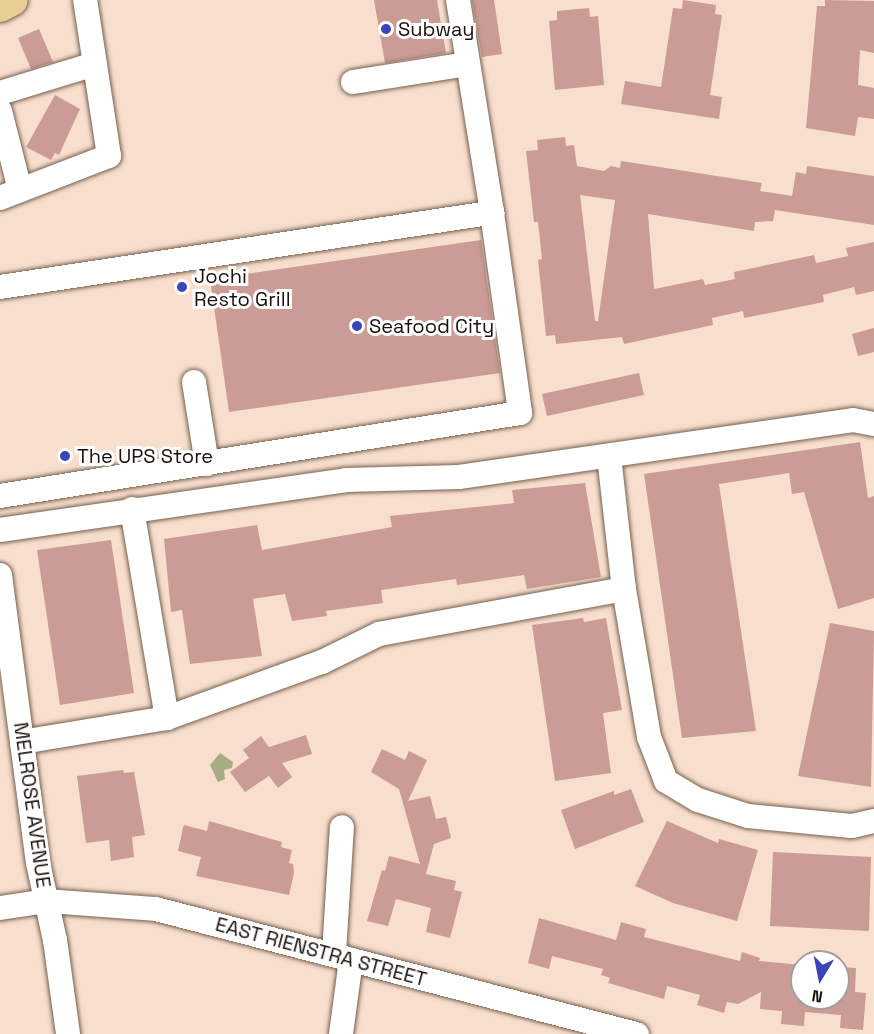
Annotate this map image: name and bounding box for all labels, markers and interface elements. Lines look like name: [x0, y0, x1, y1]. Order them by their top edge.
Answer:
place label: Subway: [398, 17, 475, 41]
marker: Subway: [379, 22, 393, 36]
place label: Jochi Resto Grill: [194, 264, 291, 311]
marker: Jochi Resto Grill: [175, 280, 189, 294]
place label: Seafood City: [369, 314, 494, 338]
marker: Seafood City: [350, 319, 364, 333]
place label: The UPS Store: [77, 444, 213, 468]
marker: The UPS Store: [58, 449, 72, 463]
street label: MELROSE AVENUE: [8, 721, 56, 889]
street label: EAST RIENSTRA STREET: [212, 912, 430, 992]
north arrow: [790, 950, 850, 1010]
text: N: [810, 985, 824, 1008]

